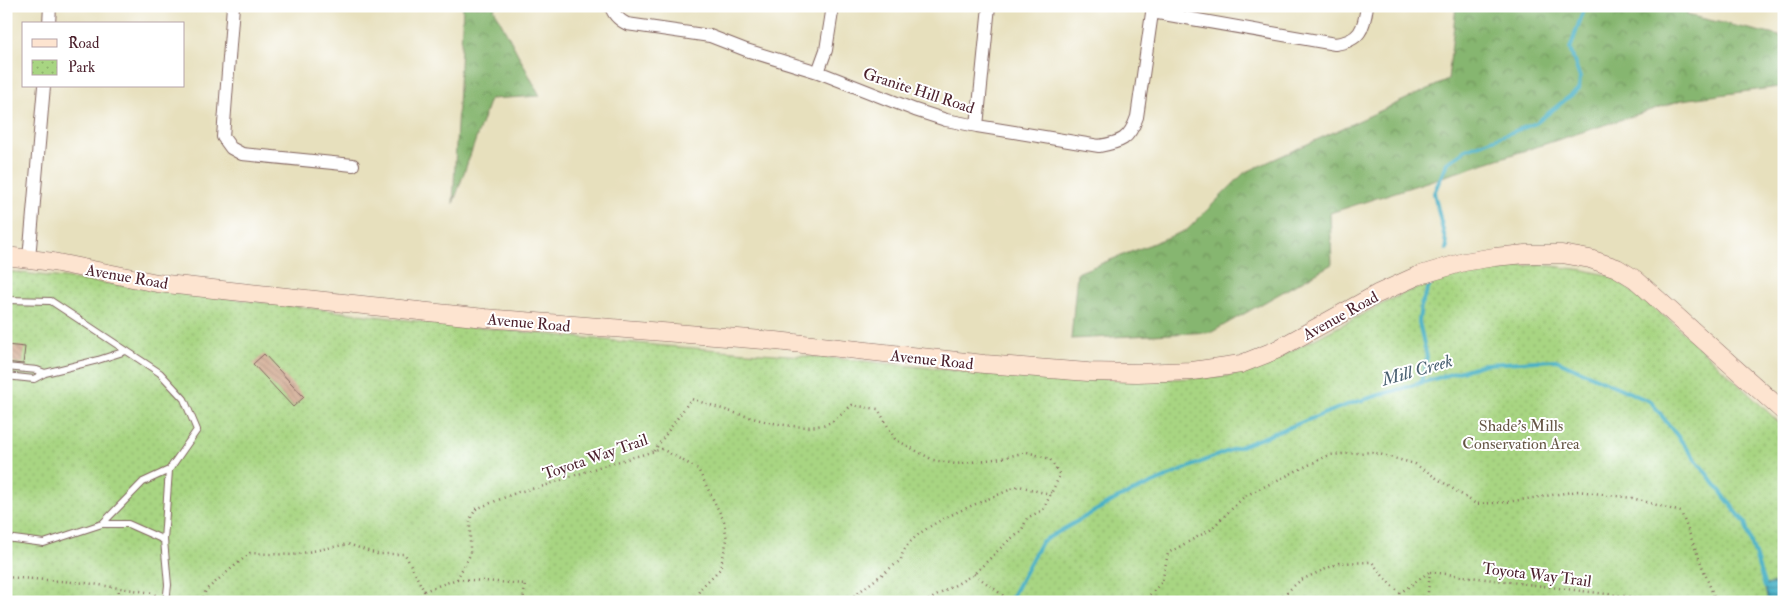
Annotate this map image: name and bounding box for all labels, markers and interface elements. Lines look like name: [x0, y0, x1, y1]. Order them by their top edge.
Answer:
legend: [22, 22, 185, 88]
text: Road: [68, 34, 100, 53]
text: Park: [68, 58, 95, 77]
street label: Granite Hill Road: [860, 64, 977, 118]
street label: Avenue Road: [83, 260, 170, 294]
street label: Avenue Road: [1298, 287, 1382, 345]
street label: Avenue Road: [486, 309, 571, 337]
street label: Avenue Road: [889, 346, 974, 374]
water label: Mill Creek: [1378, 349, 1455, 392]
park label: Shade’s Mills Conservation Area: [1462, 416, 1580, 454]
street label: Toyota Way Trail: [540, 430, 651, 484]
street label: Toyota Way Trail: [1481, 558, 1593, 592]

